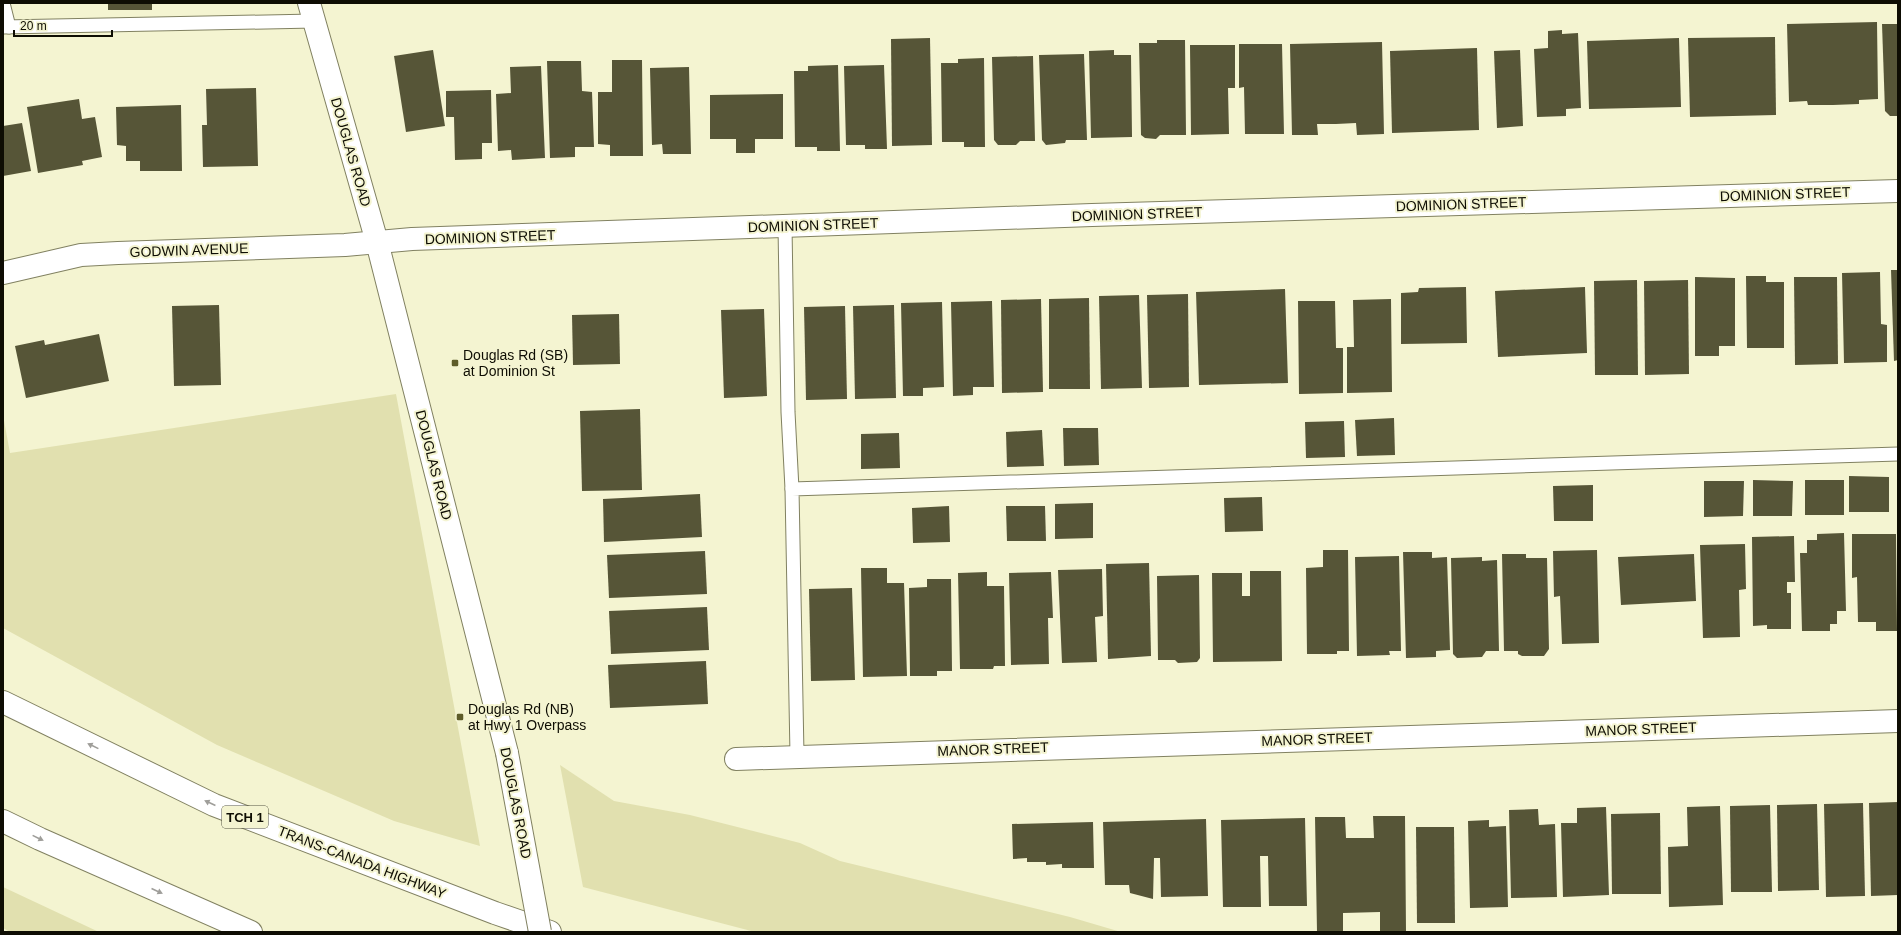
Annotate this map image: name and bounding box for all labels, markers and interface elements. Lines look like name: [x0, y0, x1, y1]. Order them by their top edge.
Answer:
scale bar: [14, 12, 112, 38]
text: 20 m: [20, 19, 47, 33]
street label: DOUGLAS ROAD: [328, 96, 374, 208]
street label: DOMINION STREET: [1719, 184, 1851, 204]
street label: DOMINION STREET: [1395, 194, 1527, 214]
street label: DOMINION STREET: [1071, 204, 1203, 224]
street label: DOMINION STREET: [747, 215, 879, 235]
street label: DOMINION STREET: [424, 227, 556, 247]
street label: GODWIN AVENUE: [129, 240, 249, 260]
place label: Douglas Rd (SB) at Dominion St: [463, 347, 568, 379]
marker: Douglas Rd (SB) at Dominion St: [450, 358, 460, 368]
street label: DOUGLAS ROAD: [413, 408, 455, 522]
place label: Douglas Rd (NB) at Hwy 1 Overpass: [468, 701, 586, 733]
marker: Douglas Rd (NB) at Hwy 1 Overpass: [455, 712, 465, 722]
street label: MANOR STREET: [1585, 719, 1697, 739]
street label: MANOR STREET: [1261, 729, 1373, 749]
street label: MANOR STREET: [937, 739, 1049, 759]
one-way arrow: [88, 743, 99, 749]
street label: DOUGLAS ROAD: [497, 746, 535, 860]
one-way arrow: [205, 800, 216, 806]
road number: TCH 1: [222, 806, 268, 828]
street label: TRANS-CANADA HIGHWAY: [276, 822, 449, 902]
one-way arrow: [32, 835, 44, 841]
one-way arrow: [151, 888, 163, 894]

